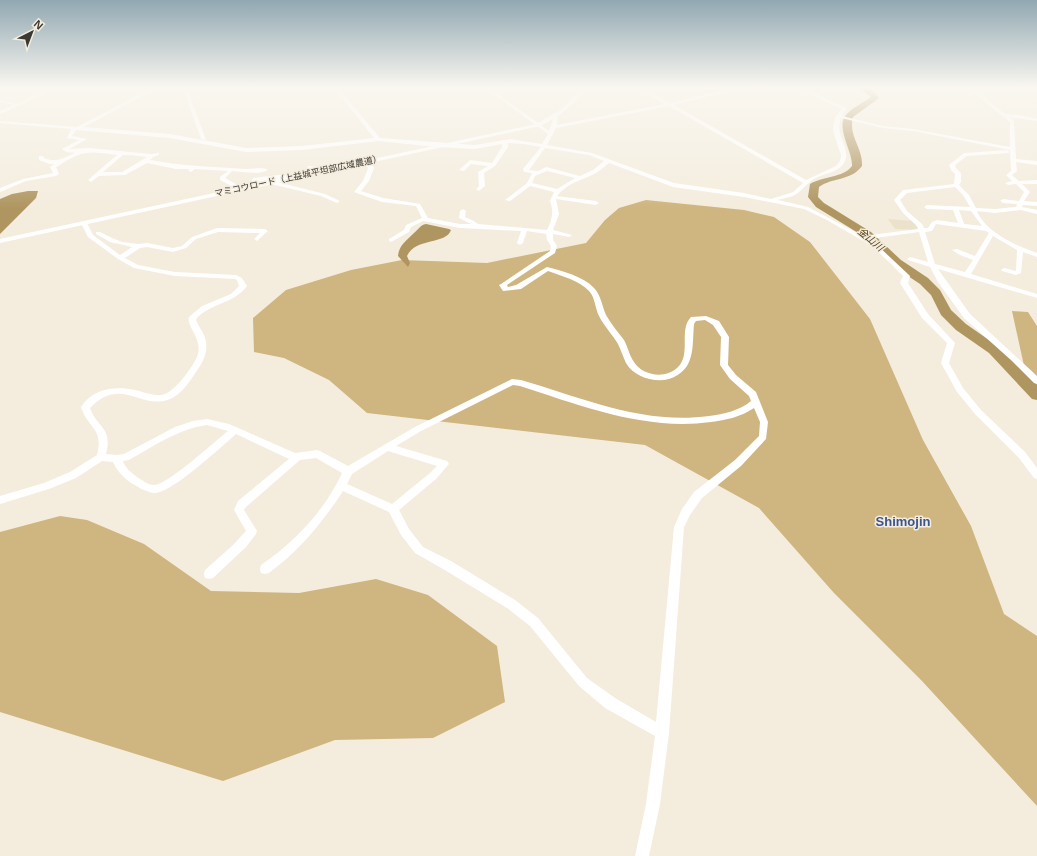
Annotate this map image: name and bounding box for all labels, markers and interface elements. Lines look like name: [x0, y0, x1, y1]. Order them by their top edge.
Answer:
north arrow: [12, 12, 52, 52]
text: N: [32, 17, 46, 32]
street label: マミコウロード（上益城平坦部広域農道）: [213, 153, 383, 199]
water label: 金山川: [856, 226, 886, 254]
district label: Shimojin: [876, 514, 931, 529]

